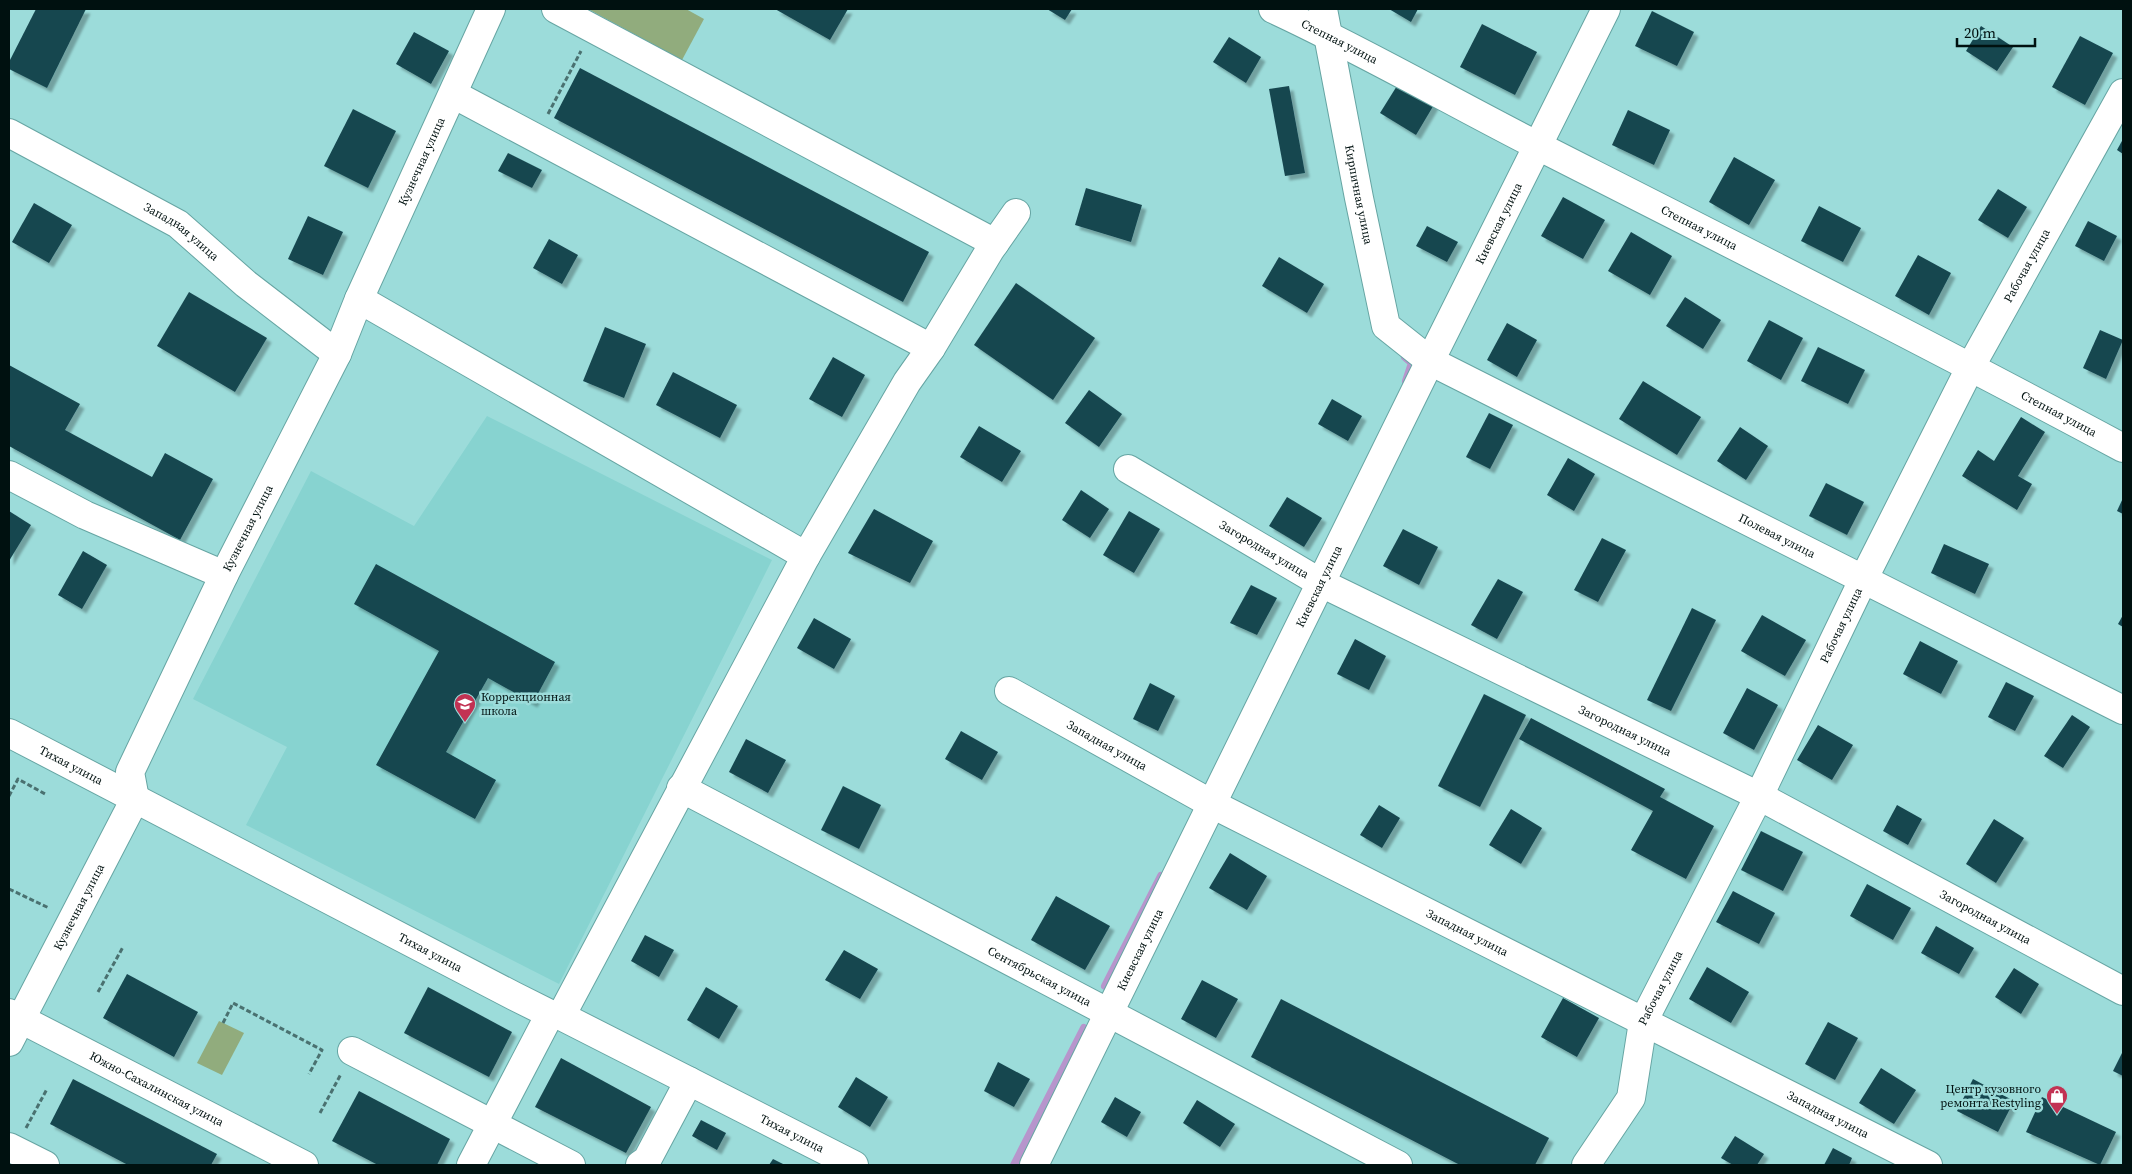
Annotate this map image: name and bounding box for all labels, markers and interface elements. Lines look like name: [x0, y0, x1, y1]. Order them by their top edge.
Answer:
scale bar: [1957, 15, 2034, 47]
street label: Степная улица: [1299, 16, 1381, 68]
text: 20 m: [1964, 22, 1996, 43]
street label: Кузнечная улица: [395, 114, 449, 208]
street label: Кирпичная улица: [1341, 144, 1377, 247]
street label: Киевская улица: [1472, 179, 1526, 267]
street label: Западная улица: [141, 199, 223, 265]
street label: Степная улица: [1658, 202, 1741, 254]
street label: Рабочая улица: [2000, 225, 2054, 305]
street label: Степная улица: [2018, 387, 2100, 441]
street label: Кузнечная улица: [219, 481, 277, 574]
street label: Полевая улица: [1736, 510, 1819, 562]
street label: Загородная улица: [1216, 517, 1313, 582]
street label: Киевская улица: [1292, 542, 1346, 630]
street label: Рабочая улица: [1816, 584, 1866, 666]
place label: Коррекционная школа: [481, 689, 571, 719]
school or university icon: Коррекционная школа: [453, 692, 477, 723]
street label: Загородная улица: [1576, 701, 1675, 761]
street label: Западная улица: [1064, 717, 1151, 775]
street label: Тихая улица: [36, 742, 107, 789]
street label: Кузнечная улица: [50, 860, 108, 953]
street label: Загородная улица: [1937, 886, 2035, 949]
street label: Киевская улица: [1113, 905, 1167, 993]
street label: Западная улица: [1423, 905, 1512, 960]
street label: Тихая улица: [396, 929, 466, 976]
street label: Сентябрьская улица: [985, 943, 1095, 1011]
street label: Рабочая улица: [1635, 947, 1687, 1028]
street label: Южно-Сахалинская улица: [87, 1048, 227, 1131]
place label: Центр кузовного ремонта Restyling: [1940, 1081, 2041, 1111]
shop icon: Центр кузовного ремонта Restyling: [2045, 1084, 2069, 1115]
street label: Западная улица: [1784, 1087, 1872, 1142]
street label: Тихая улица: [757, 1111, 828, 1157]

